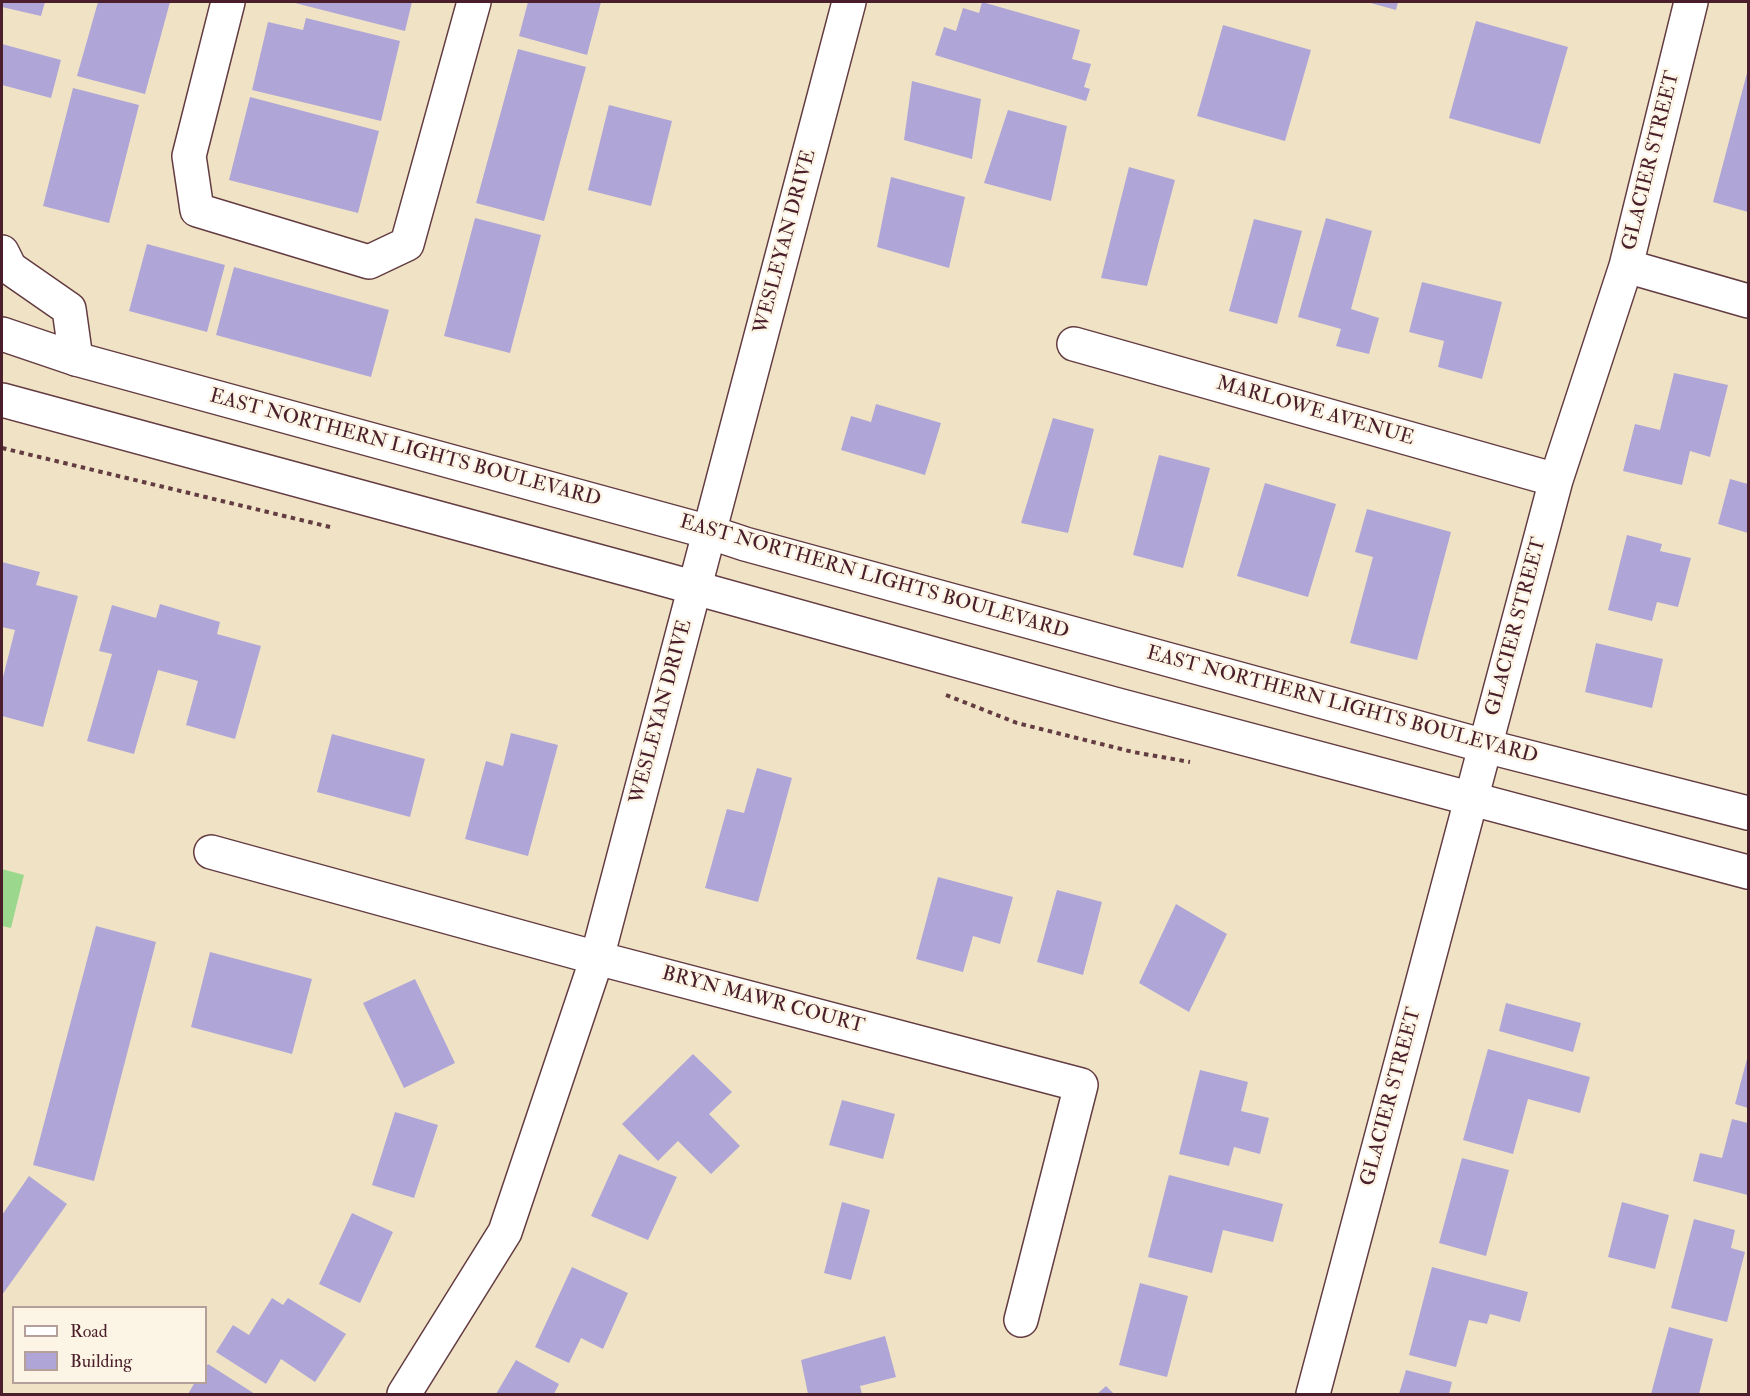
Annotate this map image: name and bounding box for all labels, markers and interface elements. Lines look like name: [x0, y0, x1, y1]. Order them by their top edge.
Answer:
street label: GLACIER STREET: [1618, 69, 1686, 253]
street label: WESLEYAN DRIVE: [750, 147, 822, 337]
street label: MARLOWE AVENUE: [1213, 372, 1417, 452]
street label: EAST NORTHERN LIGHTS BOULEVARD: [207, 385, 603, 513]
street label: EAST NORTHERN LIGHTS BOULEVARD: [677, 511, 1071, 645]
street label: GLACIER STREET: [1482, 535, 1552, 719]
street label: WESLEYAN DRIVE: [626, 617, 698, 807]
street label: EAST NORTHERN LIGHTS BOULEVARD: [1144, 642, 1540, 770]
street label: BRYN MAWR COURT: [659, 962, 867, 1040]
street label: GLACIER STREET: [1357, 1005, 1427, 1189]
legend: [12, 1306, 207, 1384]
text: Road: [70, 1320, 108, 1343]
text: Building: [70, 1350, 132, 1373]

